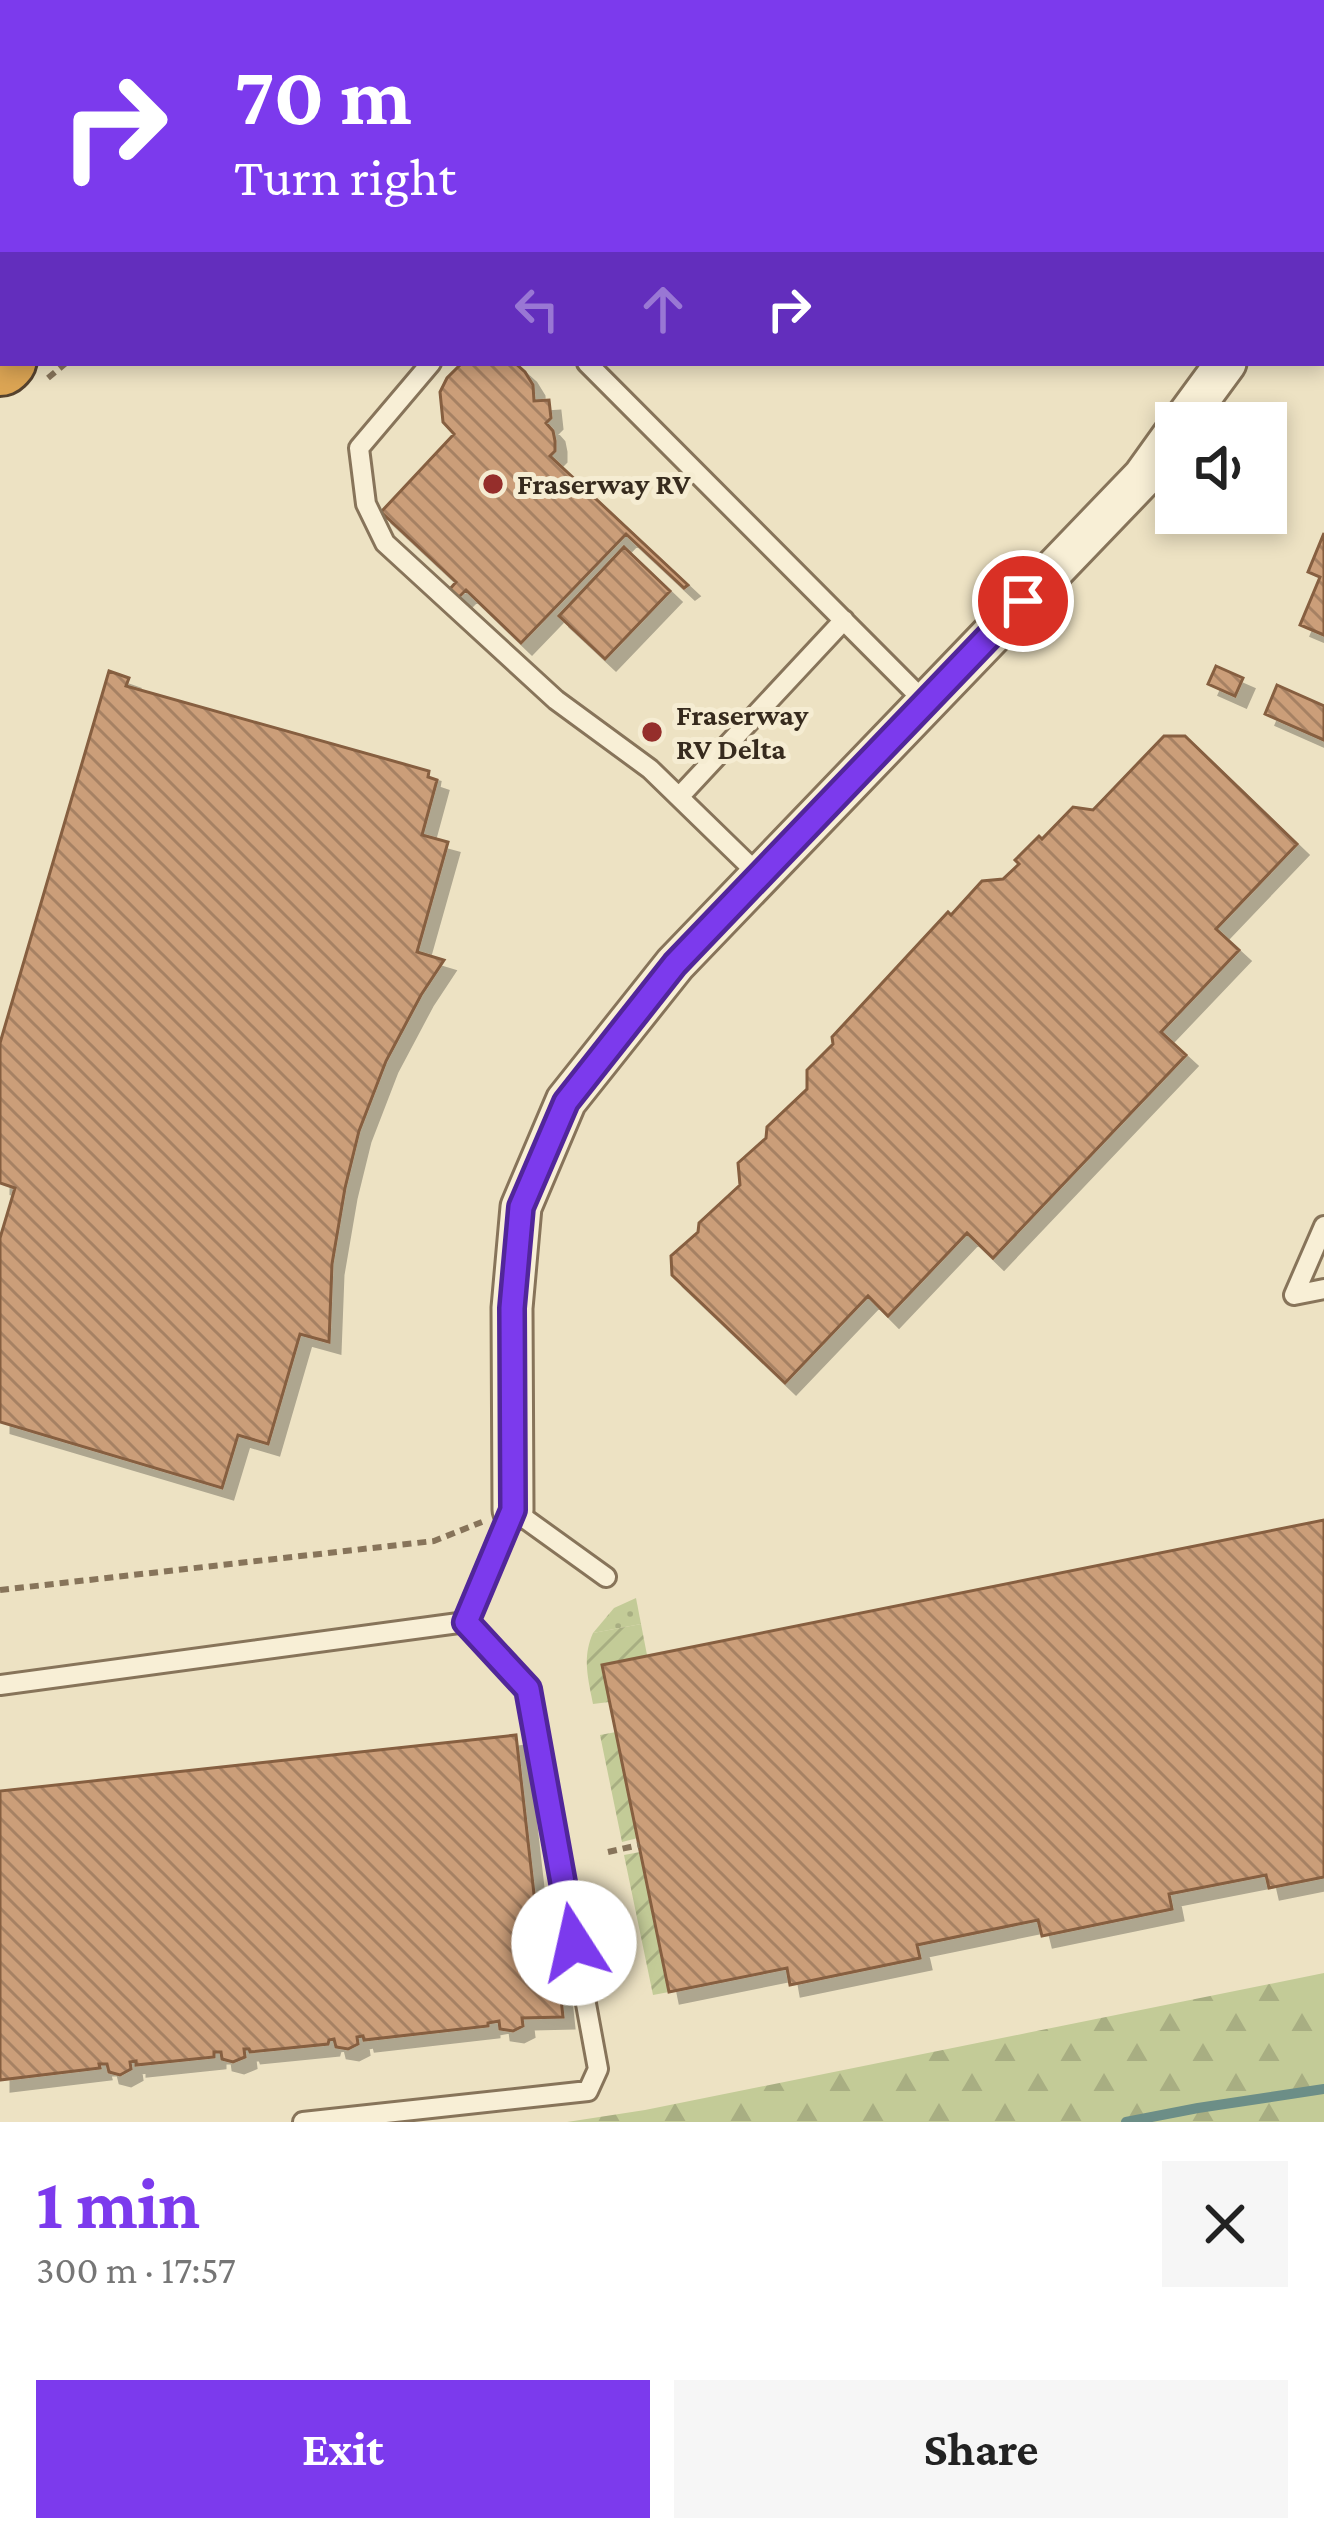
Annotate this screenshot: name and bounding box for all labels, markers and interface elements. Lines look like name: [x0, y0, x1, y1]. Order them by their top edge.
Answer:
icon: right: [36, 48, 192, 204]
text: 70 m: [234, 49, 412, 142]
text: Turn right: [234, 147, 456, 207]
icon: left: [504, 276, 570, 342]
icon: ahead: [630, 276, 696, 342]
icon: right: [756, 276, 822, 342]
map controls: [1155, 402, 1287, 534]
button: sound: [1155, 402, 1287, 534]
place label: Fraserway RV: [517, 467, 692, 500]
marker: Fraserway RV: [480, 471, 506, 497]
pin: [972, 550, 1074, 652]
icon: arrive: [990, 568, 1056, 634]
place label: Fraserway RV Delta: [676, 698, 809, 765]
marker: Fraserway RV Delta: [639, 719, 665, 745]
position arrow: [511, 1880, 637, 2006]
button: close: [1162, 2161, 1288, 2287]
text: 1 min: [36, 2163, 200, 2243]
text: 300 m · 17:57: [36, 2248, 236, 2291]
button: Exit: [36, 2380, 650, 2518]
button: Share: [674, 2380, 1288, 2518]

